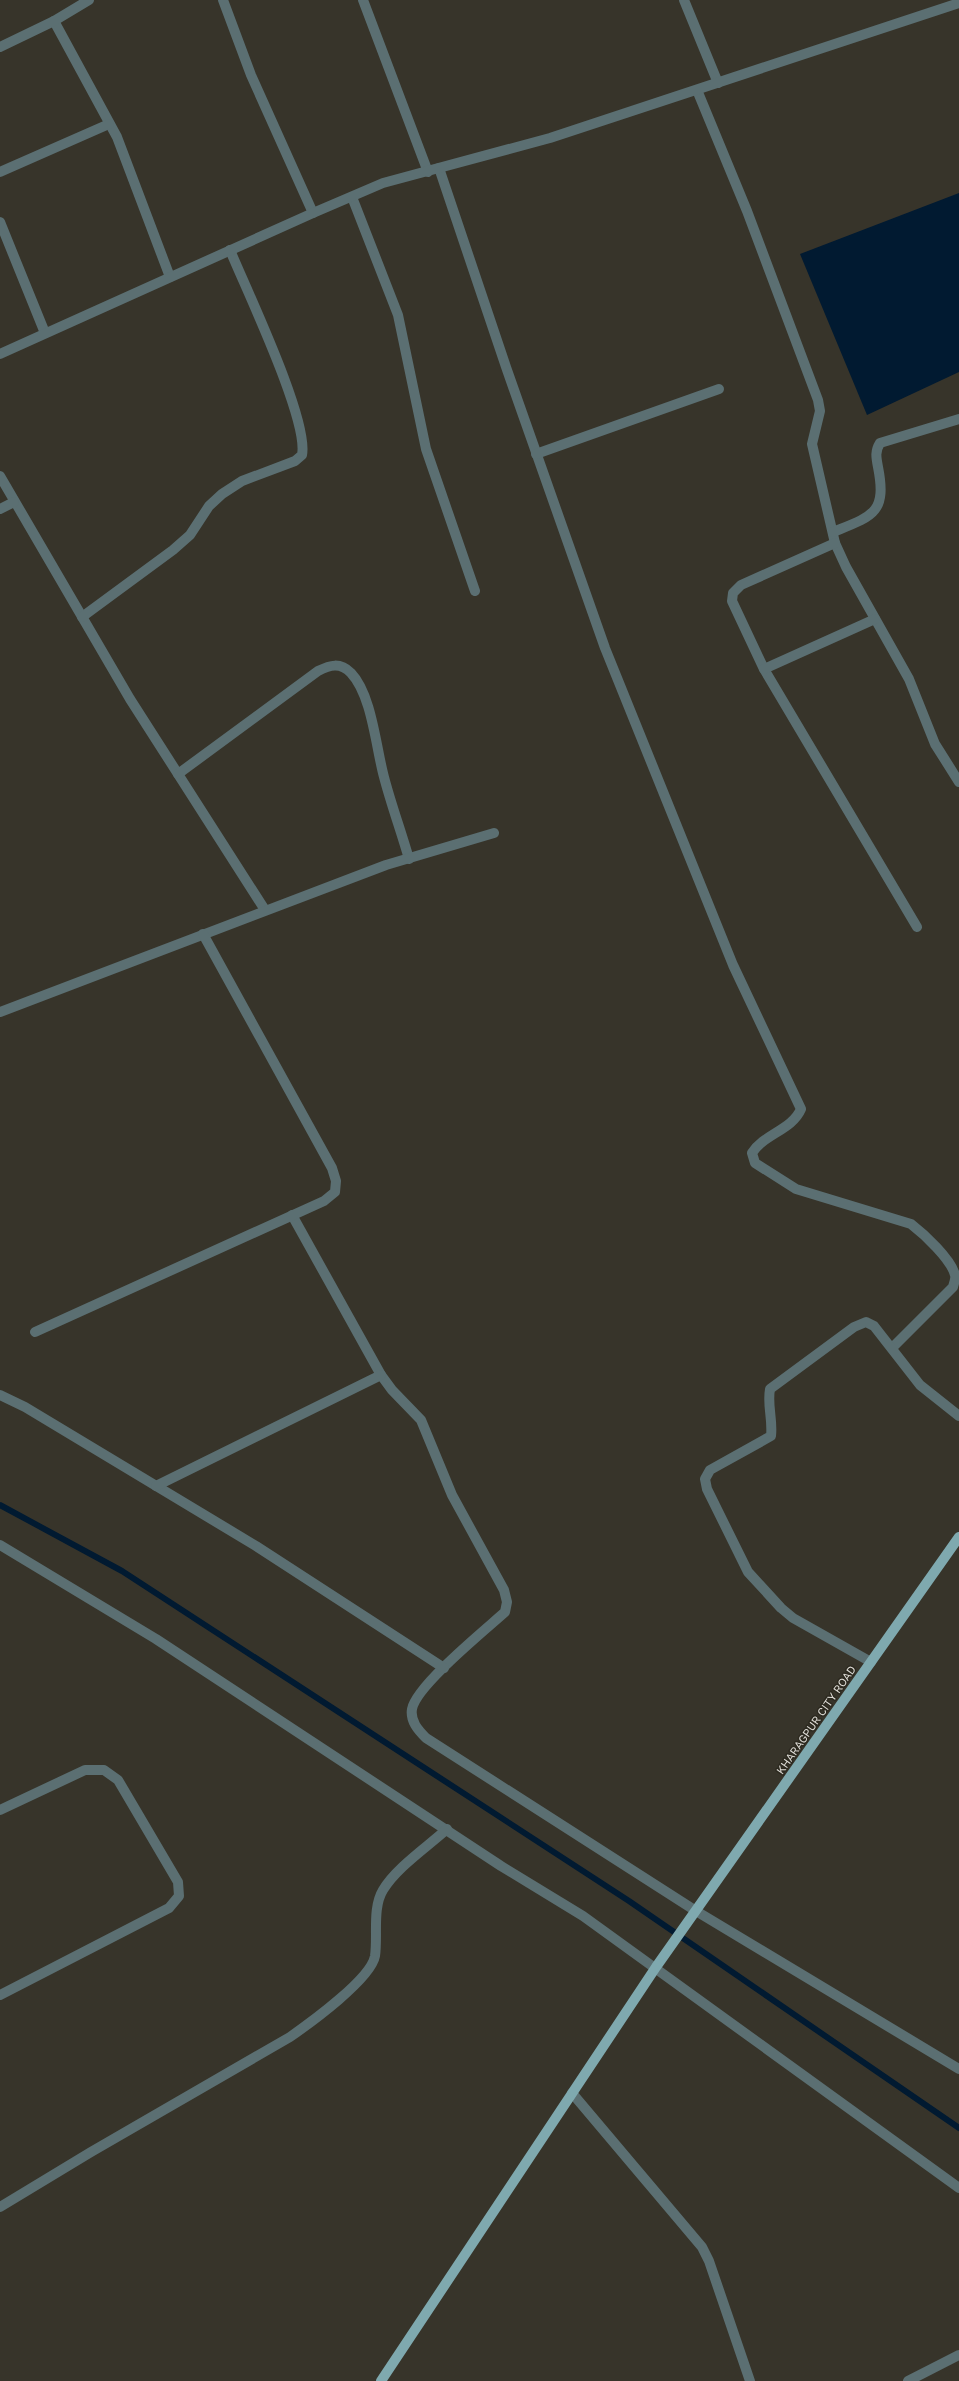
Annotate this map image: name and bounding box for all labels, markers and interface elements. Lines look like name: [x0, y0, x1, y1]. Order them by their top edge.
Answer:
street label: KHARAGPUR CITY ROAD: [773, 1663, 858, 1776]

